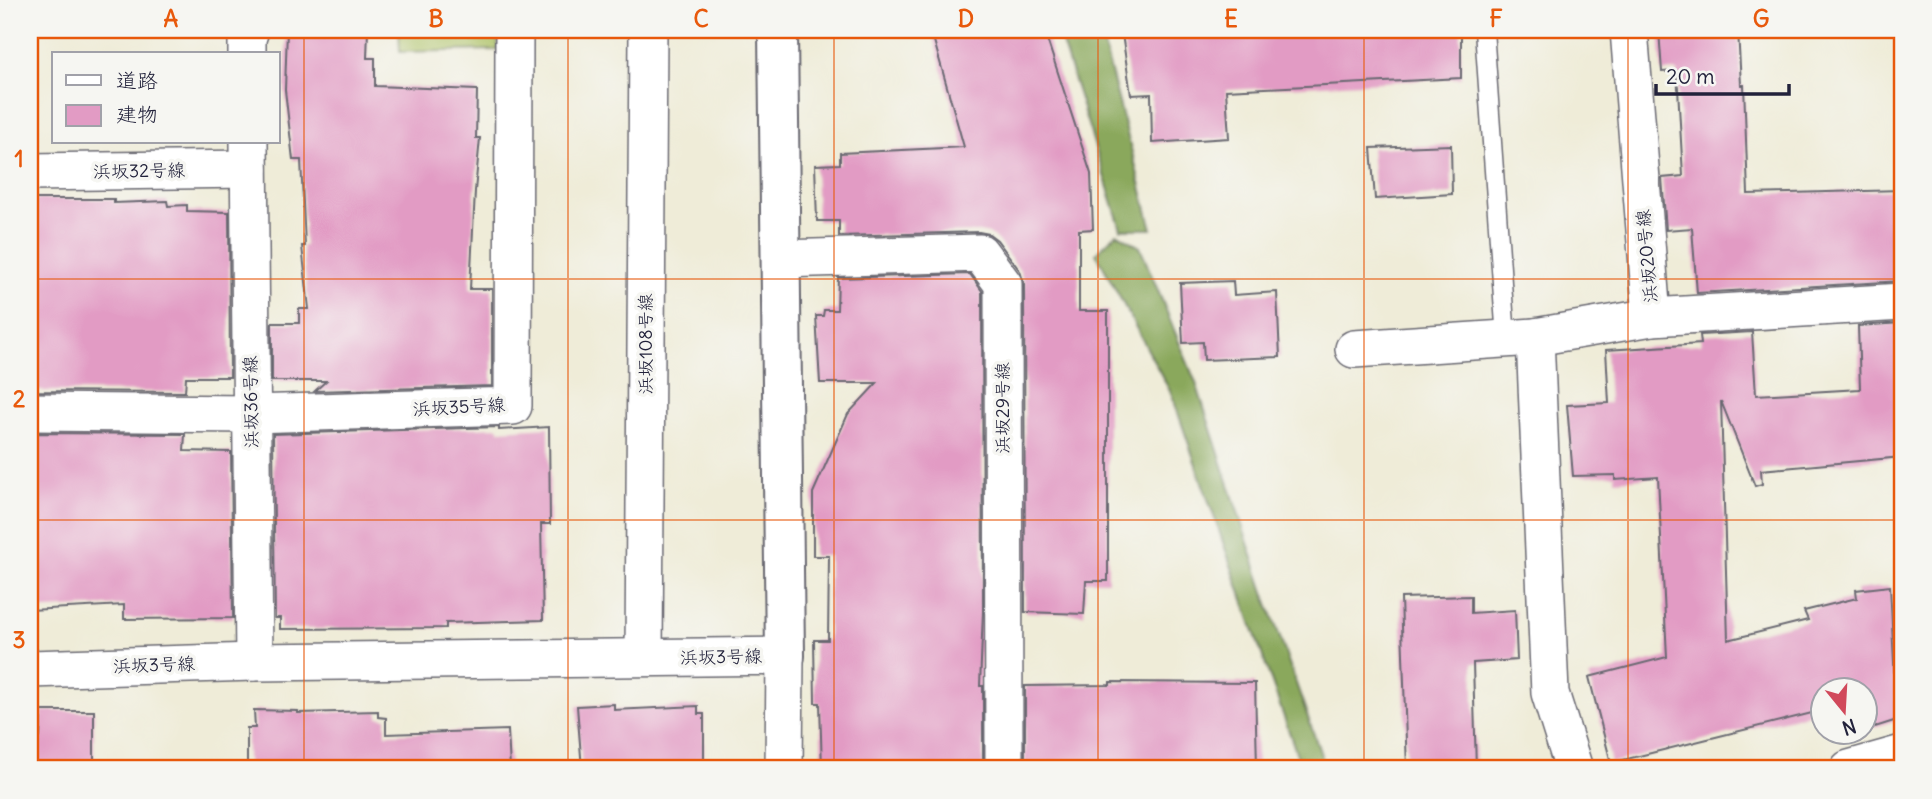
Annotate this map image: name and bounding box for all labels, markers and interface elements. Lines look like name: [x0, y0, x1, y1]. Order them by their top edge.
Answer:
text: A: [164, 4, 179, 33]
text: B: [428, 4, 444, 33]
text: C: [693, 4, 709, 33]
text: D: [958, 4, 974, 33]
text: E: [1224, 4, 1238, 33]
text: F: [1489, 4, 1503, 33]
text: G: [1753, 4, 1769, 33]
legend: [52, 52, 280, 144]
scale bar: [1656, 52, 1788, 96]
text: 20 m: [1666, 63, 1715, 90]
text: 道路: [116, 67, 158, 94]
text: 建物: [116, 101, 158, 128]
text: 1: [14, 144, 24, 173]
street label: 浜坂32号線: [93, 158, 185, 183]
street label: 浜坂20号線: [1631, 208, 1662, 304]
street label: 浜坂108号線: [634, 293, 657, 395]
street label: 浜坂36号線: [238, 356, 263, 449]
street label: 浜坂29号線: [991, 362, 1014, 454]
text: 2: [13, 384, 26, 413]
street label: 浜坂35号線: [412, 393, 506, 420]
text: 3: [12, 625, 26, 654]
street label: 浜坂3号線: [680, 644, 762, 669]
street label: 浜坂3号線: [112, 652, 195, 677]
north arrow: [1810, 676, 1880, 746]
text: N: [1839, 714, 1859, 741]

